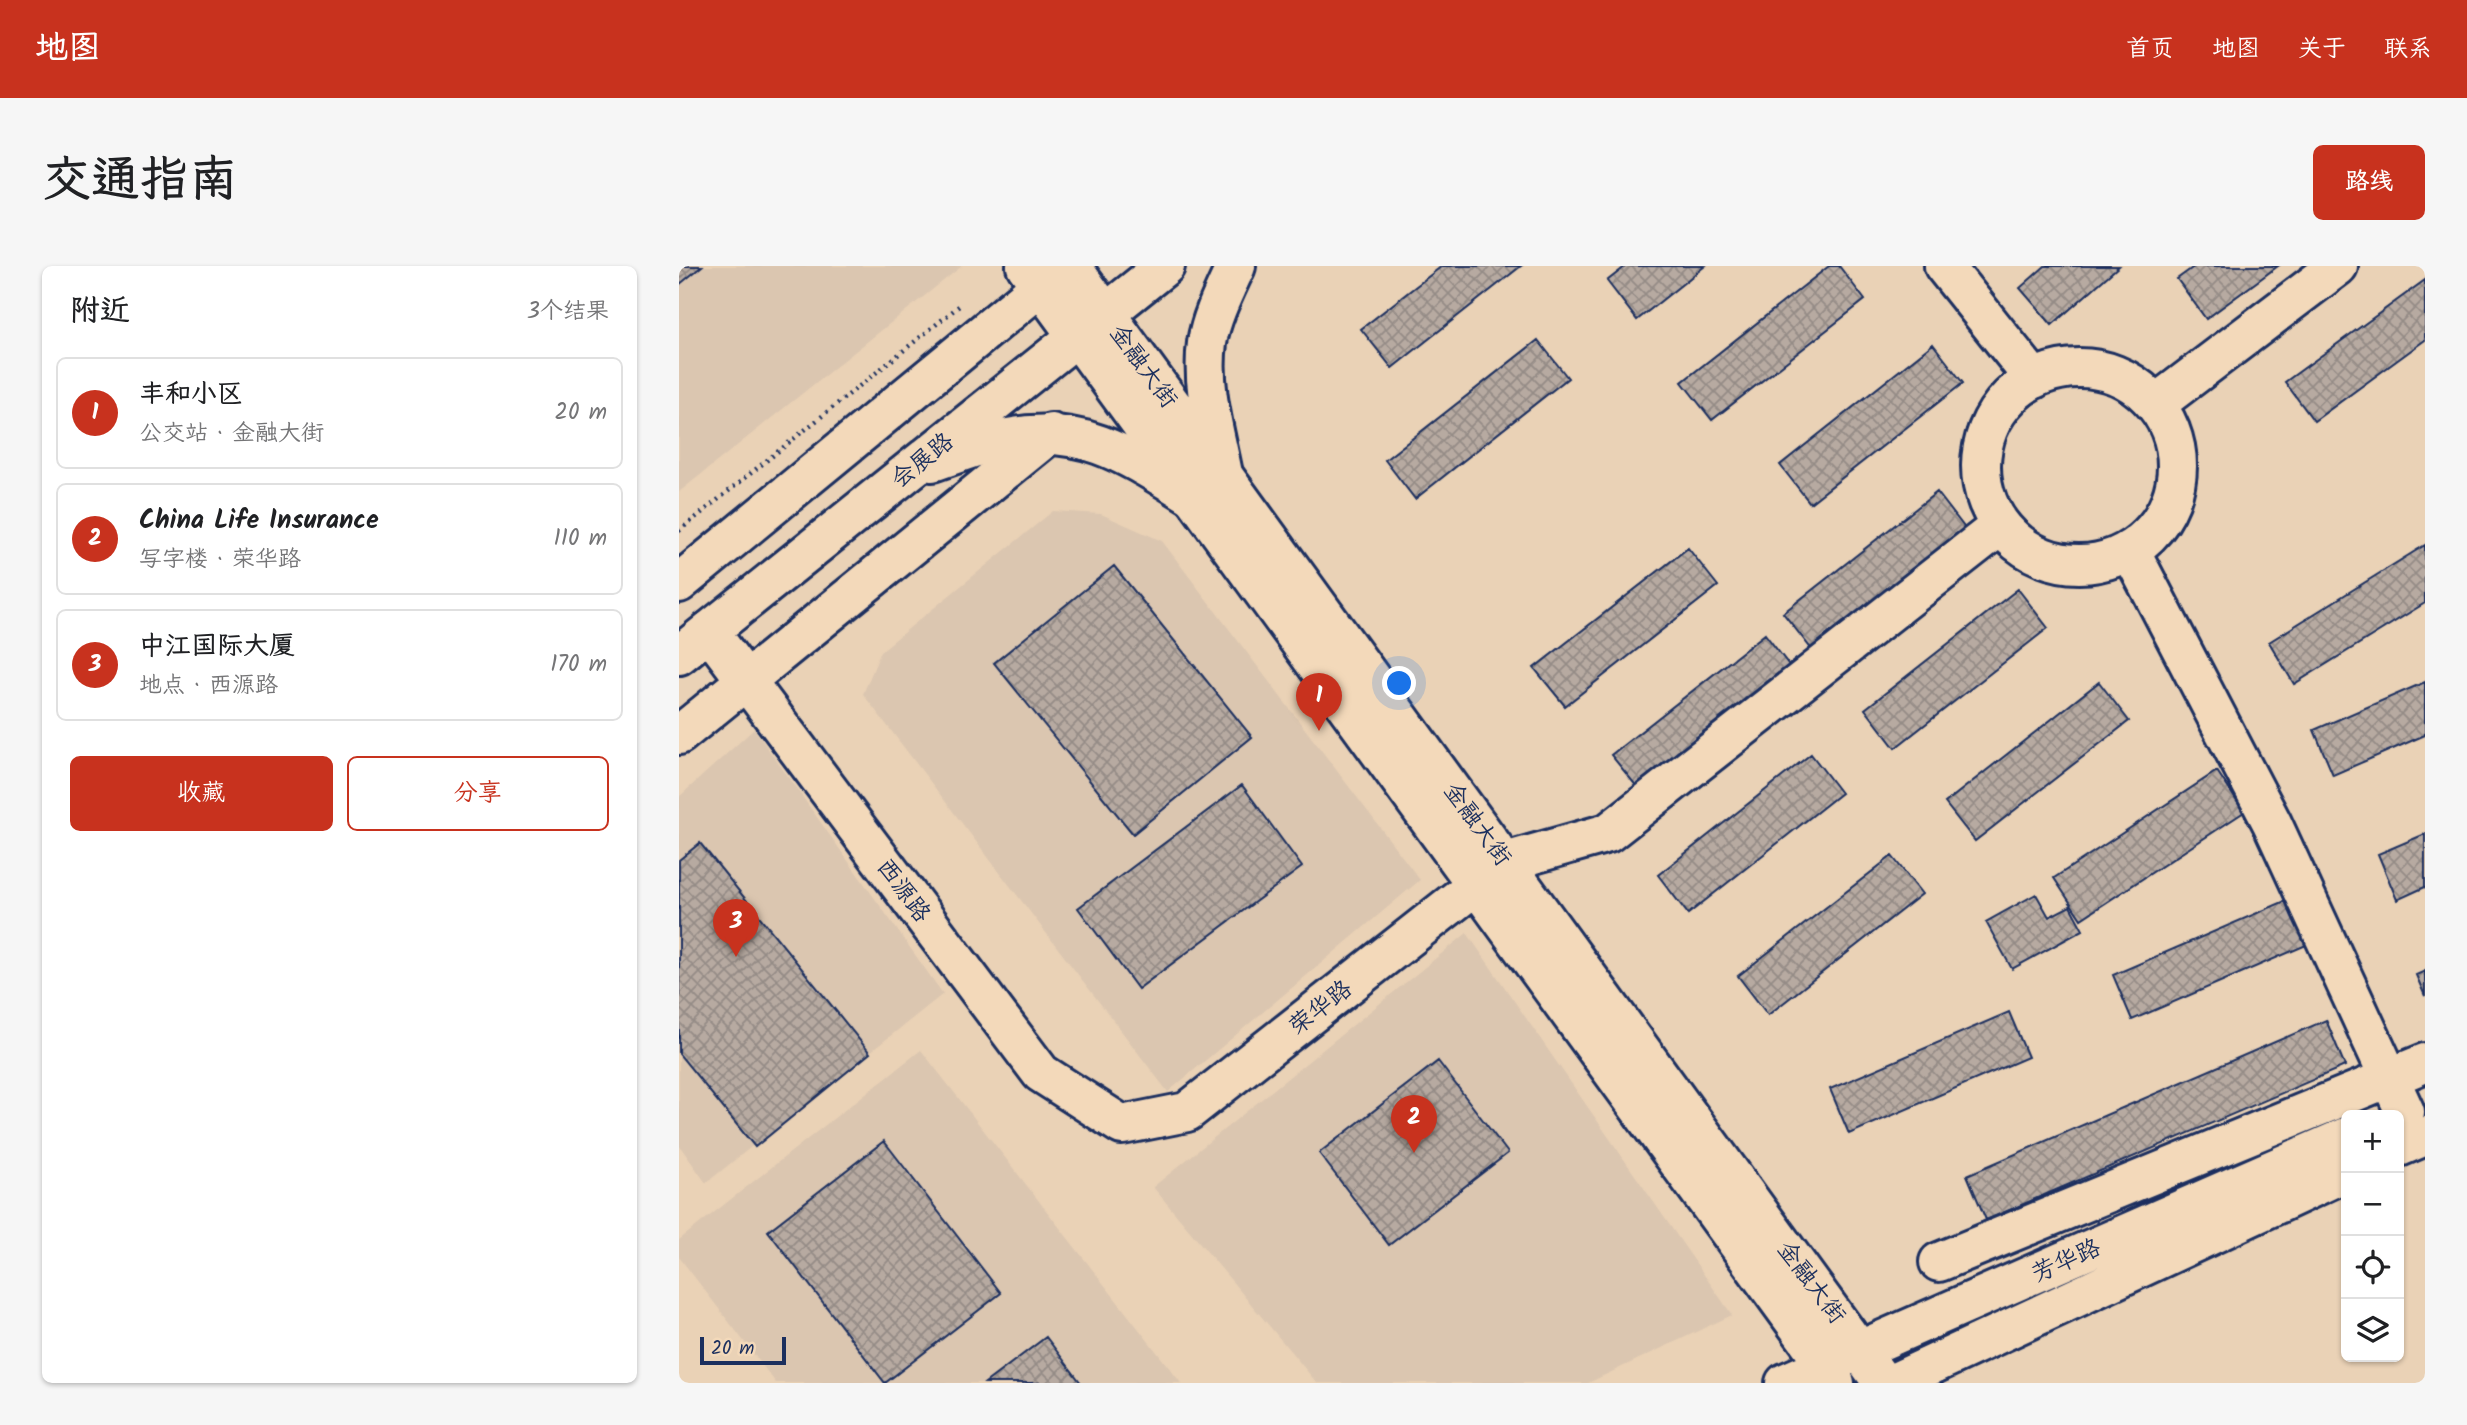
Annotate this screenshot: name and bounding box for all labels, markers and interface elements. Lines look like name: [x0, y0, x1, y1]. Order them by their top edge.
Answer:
text: 地图: [35, 23, 101, 76]
text: 首页: [2126, 30, 2174, 69]
text: 地图: [2212, 30, 2260, 69]
text: 关于: [2298, 30, 2346, 69]
text: 联系: [2384, 30, 2432, 69]
text: 交通指南: [42, 143, 238, 221]
button: 路线: [2313, 145, 2425, 220]
text: 附近: [70, 288, 130, 336]
text: 3个结果: [527, 294, 609, 330]
street label: 金融大街: [1099, 317, 1187, 417]
text: 丰和小区: [139, 374, 243, 416]
text: 1: [92, 395, 98, 431]
text: 20 m: [555, 395, 607, 431]
text: 公交站 · 金融大街: [139, 416, 324, 452]
street label: 会展路: [883, 423, 963, 499]
text: China Life Insurance: [139, 500, 379, 542]
text: 2: [88, 521, 102, 557]
text: 110 m: [554, 521, 607, 557]
text: 写字楼 · 荣华路: [139, 542, 301, 578]
text: 中江国际大厦: [139, 626, 295, 668]
text: 3: [89, 647, 101, 683]
text: 170 m: [550, 647, 607, 683]
your location: [1382, 666, 1416, 700]
text: 地点 · 西源路: [139, 668, 278, 704]
pin: 1: [1296, 673, 1342, 731]
button: 收藏: [70, 756, 333, 831]
button: 分享: [347, 756, 609, 831]
street label: 金融大街: [1433, 775, 1521, 875]
street label: 西源路: [866, 850, 940, 931]
pin: 3: [713, 899, 759, 957]
street label: 荣华路: [1281, 971, 1361, 1046]
pin: 2: [1391, 1095, 1437, 1153]
map controls: [2341, 1110, 2404, 1362]
button: +: [2341, 1110, 2404, 1173]
button: −: [2341, 1173, 2404, 1236]
street label: 芳华路: [2026, 1229, 2107, 1294]
street label: 金融大街: [1766, 1233, 1855, 1333]
button: locate: [2341, 1236, 2404, 1299]
button: layers: [2341, 1299, 2404, 1362]
scale bar: [700, 1334, 786, 1366]
text: 20 m: [711, 1334, 754, 1364]

